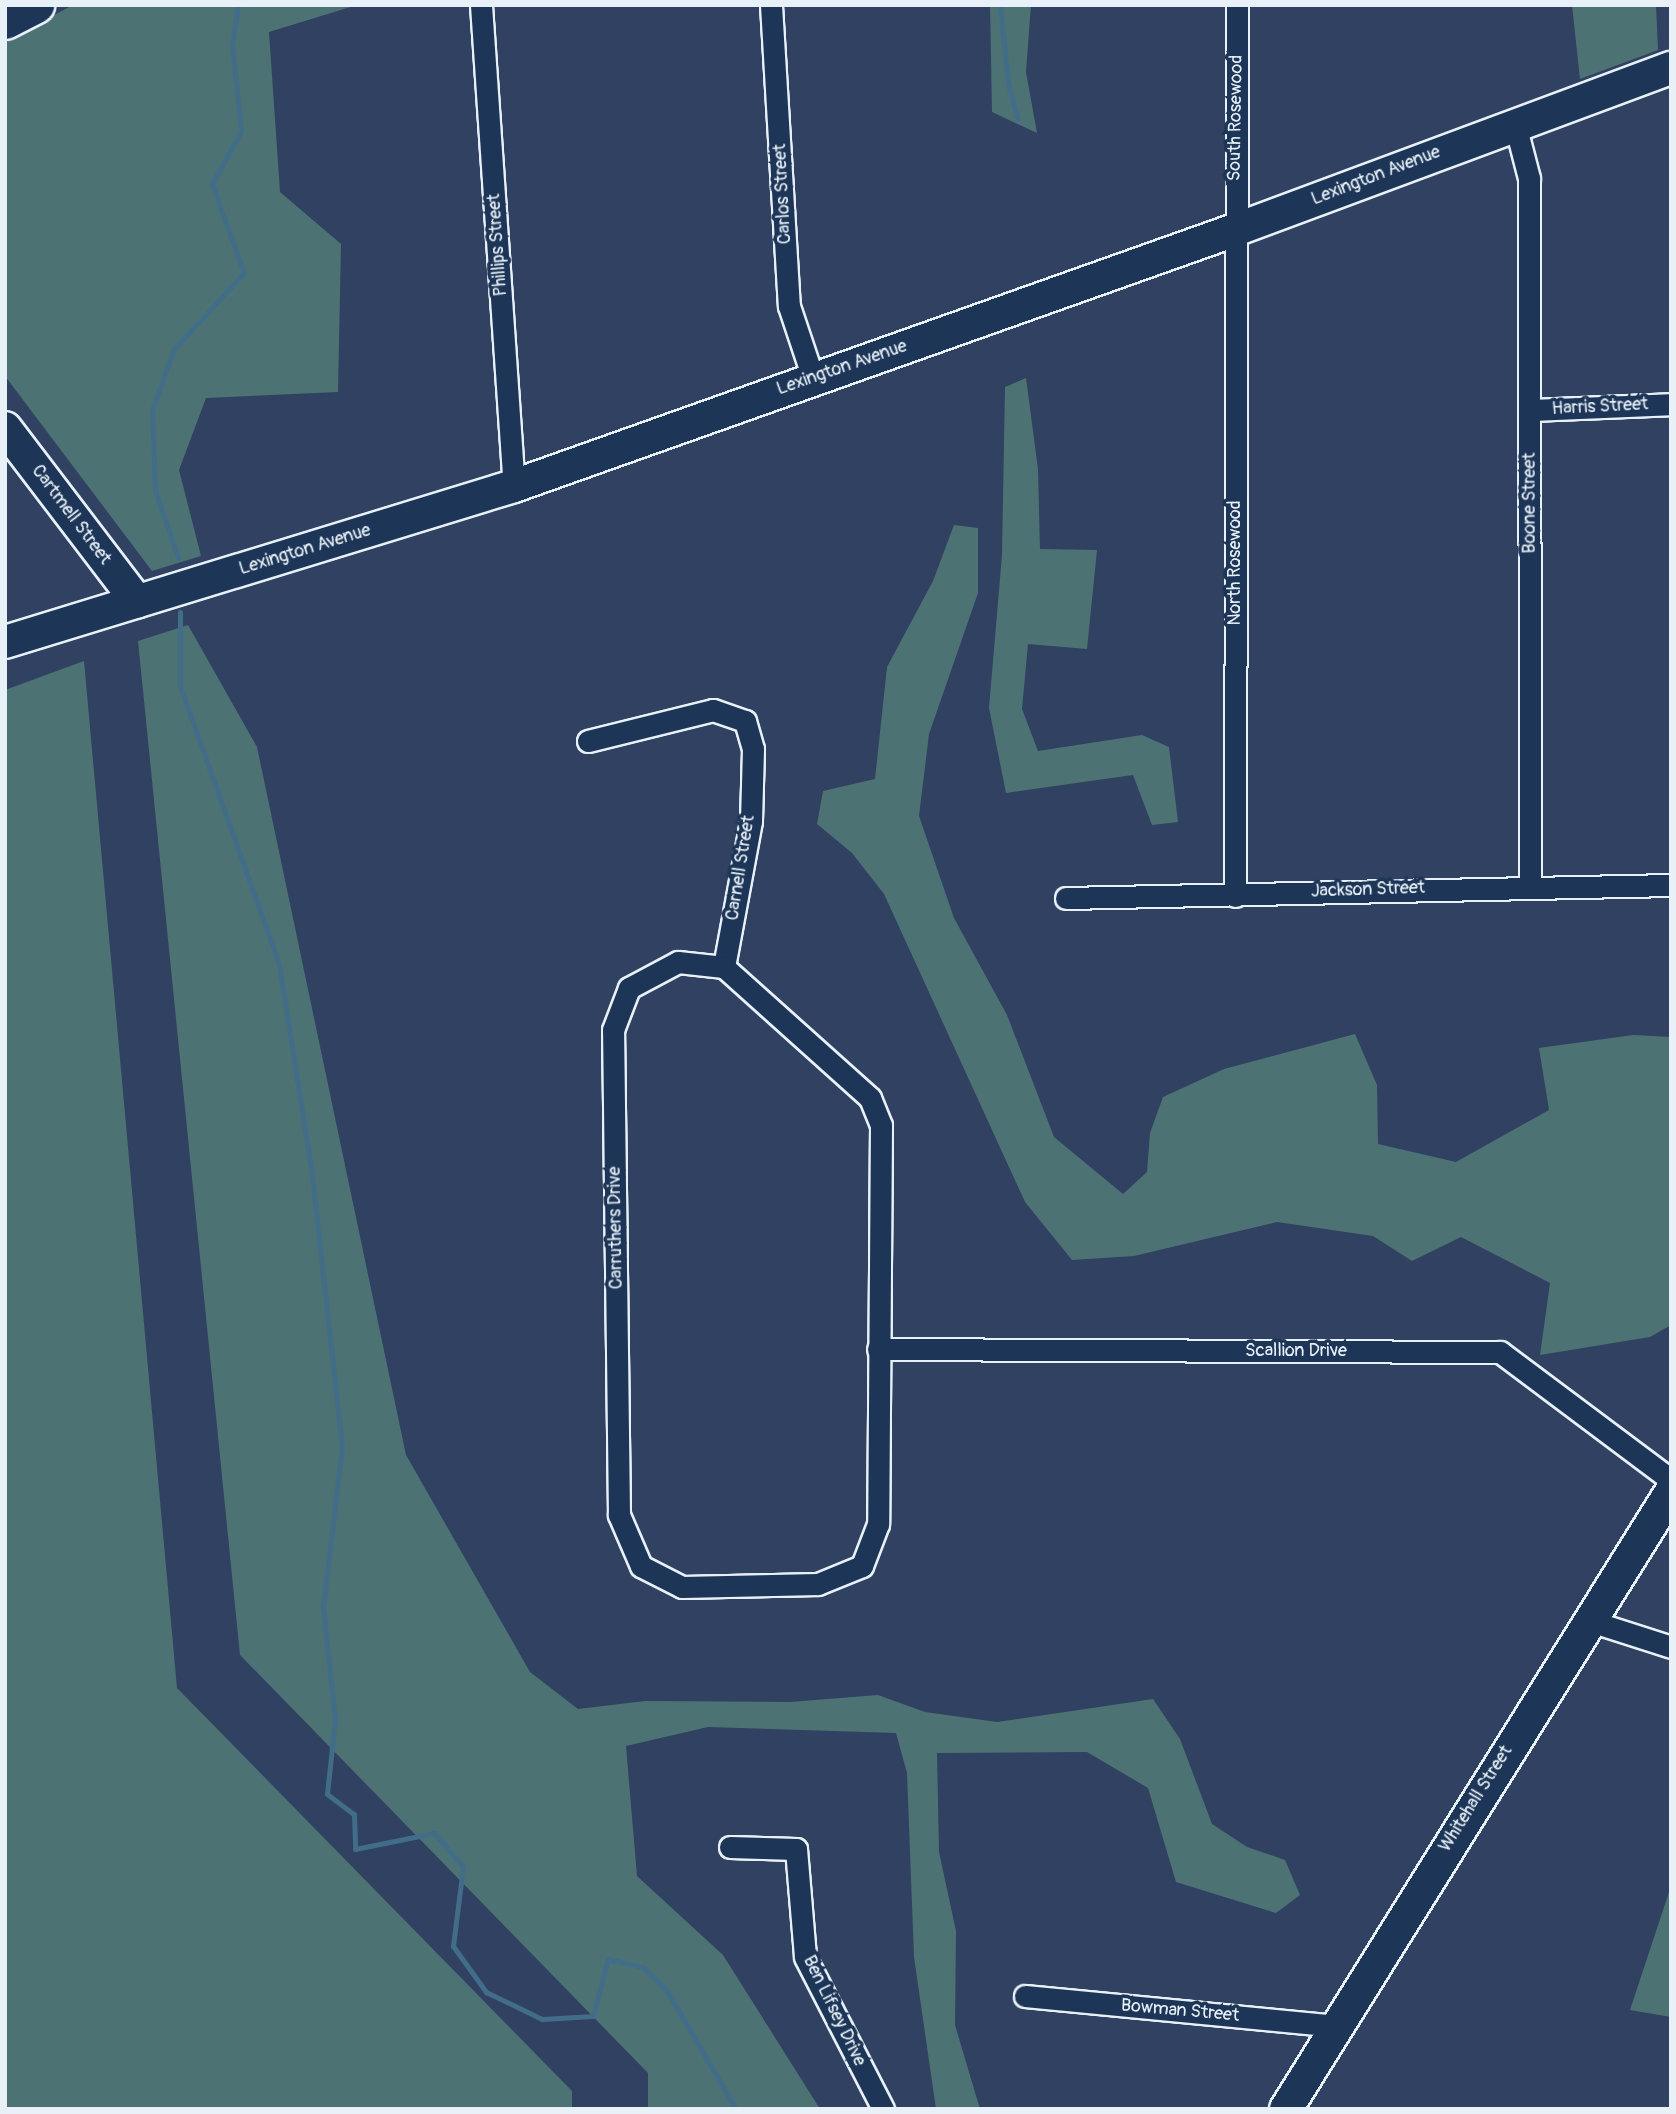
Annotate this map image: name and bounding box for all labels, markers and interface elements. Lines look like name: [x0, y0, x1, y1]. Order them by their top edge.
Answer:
street label: South Rosewood: [1224, 55, 1248, 181]
street label: Lexington Avenue: [1308, 141, 1444, 211]
street label: Carlos Street: [770, 143, 796, 245]
street label: Phillips Street: [484, 193, 512, 297]
street label: Lexington Avenue: [774, 336, 910, 400]
street label: Harris Street: [1551, 394, 1649, 420]
street label: Boone Street: [1519, 452, 1541, 554]
street label: Cartmell Street: [26, 461, 116, 569]
street label: North Rosewood: [1224, 500, 1246, 626]
street label: Lexington Avenue: [237, 520, 373, 580]
street label: Carnell Street: [722, 814, 760, 922]
street label: Jackson Street: [1311, 877, 1425, 903]
street label: Carruthers Drive: [604, 1166, 628, 1290]
street label: Scallion Drive: [1245, 1340, 1347, 1362]
street label: Whitehall Street: [1435, 1742, 1517, 1856]
street label: Ben Lifsey Drive: [798, 1952, 870, 2070]
street label: Bowman Street: [1120, 1995, 1240, 2027]

